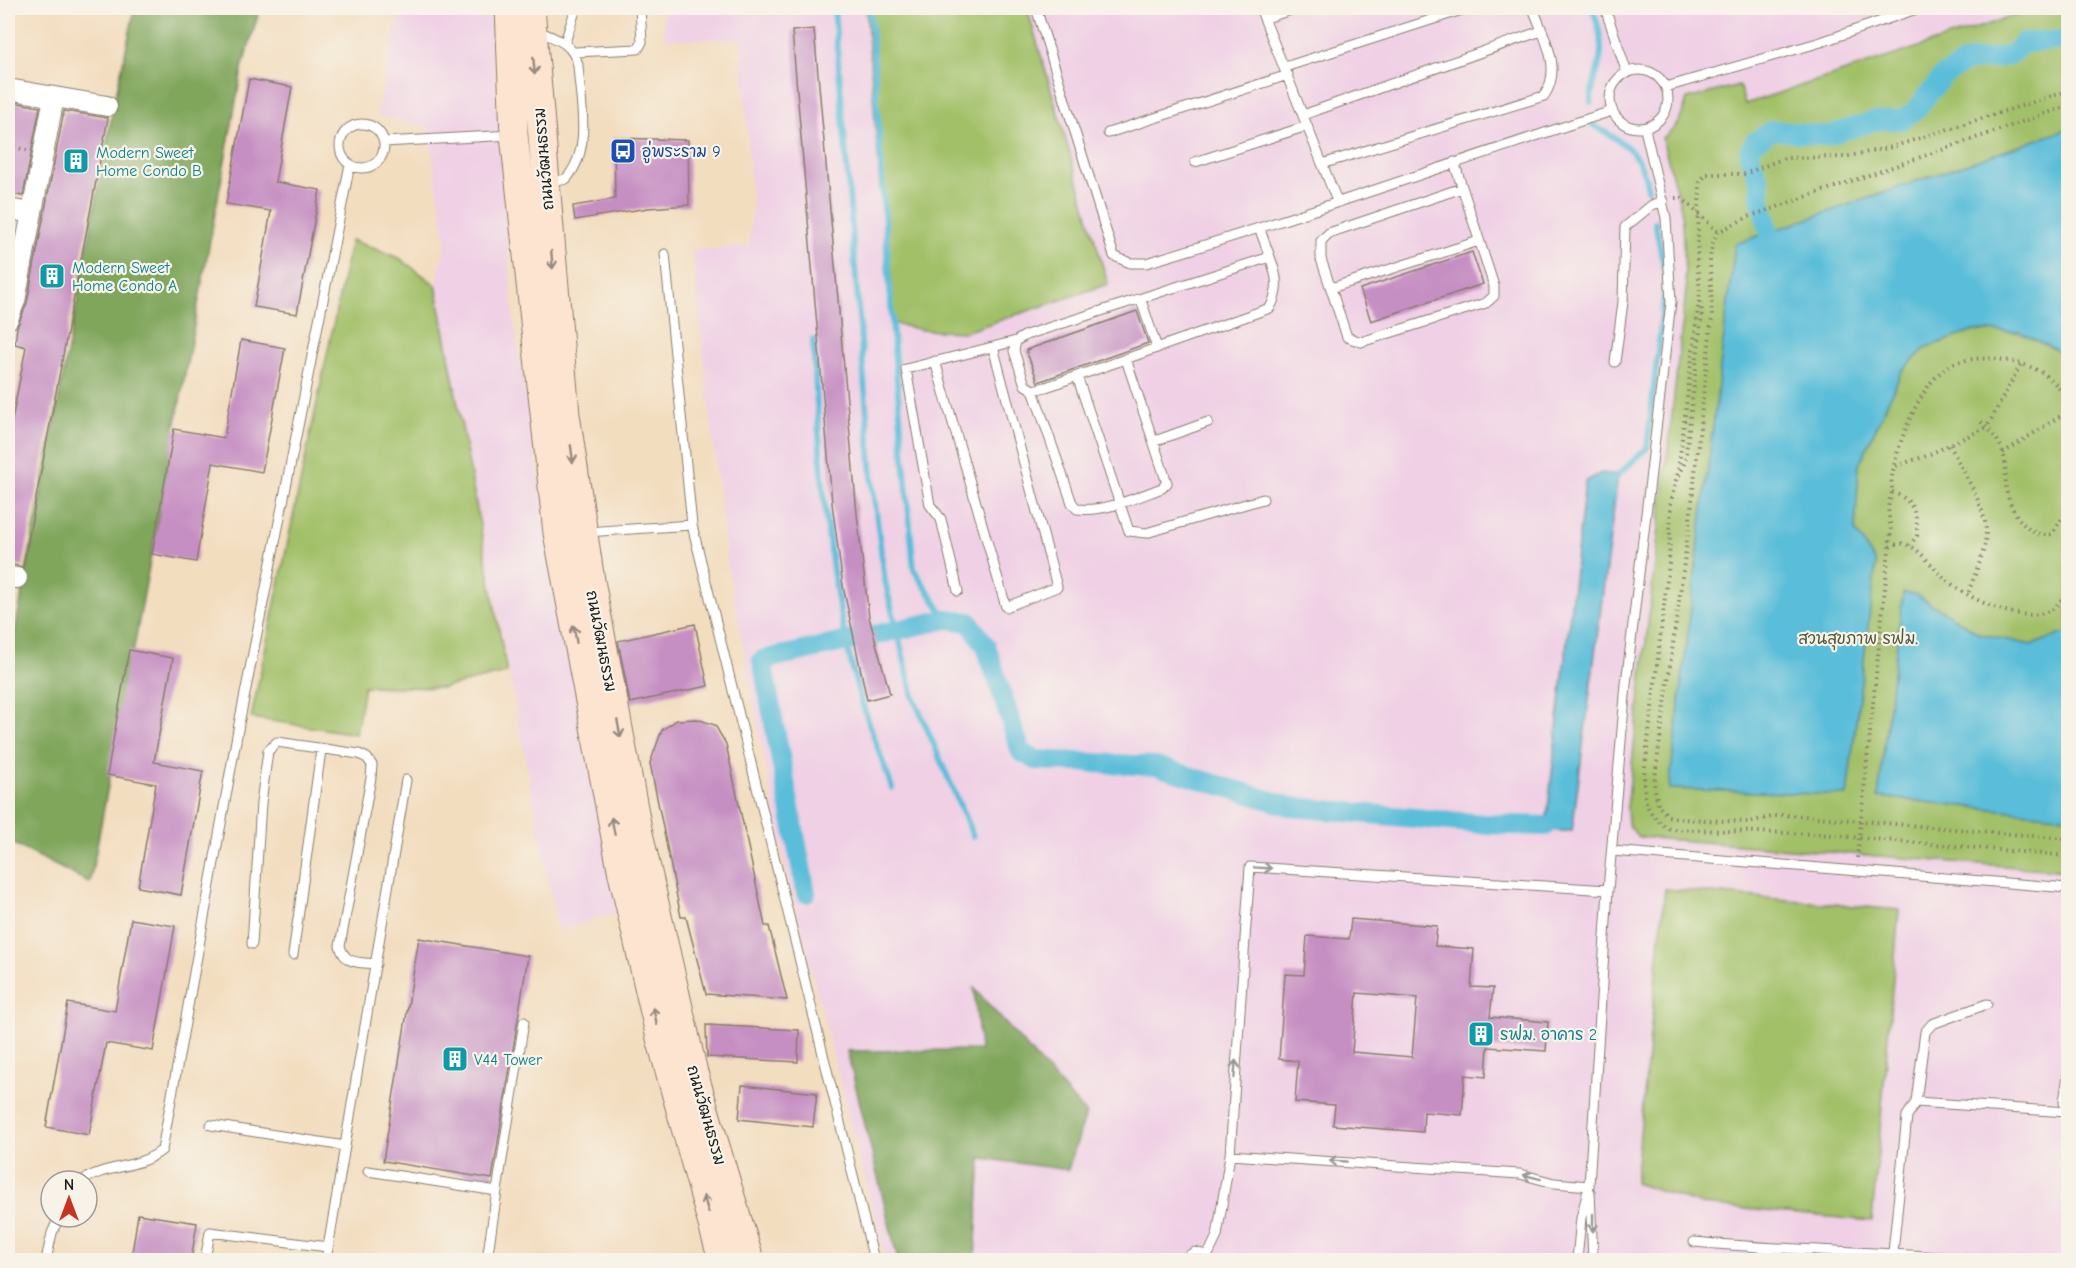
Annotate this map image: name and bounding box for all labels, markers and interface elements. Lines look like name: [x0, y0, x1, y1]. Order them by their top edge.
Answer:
one-way arrow: [529, 55, 540, 75]
street label: ถนนวัฒนธรรม: [529, 107, 557, 211]
bus stop icon: อู่พระราม 9: [608, 136, 638, 166]
place label: อู่พระราม 9: [642, 140, 721, 164]
place label: Modern Sweet Home Condo B: [96, 144, 202, 180]
building icon: Modern Sweet Home Condo B: [61, 146, 91, 176]
one-way arrow: [547, 250, 558, 270]
place label: Modern Sweet Home Condo A: [72, 259, 177, 295]
building icon: Modern Sweet Home Condo A: [37, 261, 67, 291]
one-way arrow: [567, 444, 578, 463]
street label: ถนนวัฒนธรรม: [582, 589, 622, 693]
one-way arrow: [569, 625, 580, 645]
park label: สวนสุขภาพ รฟม.: [1798, 628, 1918, 651]
one-way arrow: [614, 719, 625, 738]
one-way arrow: [607, 816, 618, 836]
one-way arrow: [1253, 862, 1273, 873]
one-way arrow: [649, 1007, 661, 1026]
building icon: รฟม. อาคาร 2: [1466, 1019, 1496, 1049]
place label: รฟม. อาคาร 2: [1500, 1024, 1597, 1044]
building icon: V44 Tower: [440, 1044, 470, 1074]
place label: V44 Tower: [474, 1051, 543, 1069]
one-way arrow: [1230, 1059, 1241, 1079]
street label: ถนนวัฒนธรรม: [683, 1063, 731, 1167]
one-way arrow: [1328, 1156, 1348, 1167]
north arrow: [39, 1169, 99, 1229]
one-way arrow: [1523, 1171, 1542, 1183]
text: N: [64, 1176, 74, 1194]
one-way arrow: [700, 1195, 711, 1214]
one-way arrow: [1587, 1213, 1599, 1233]

